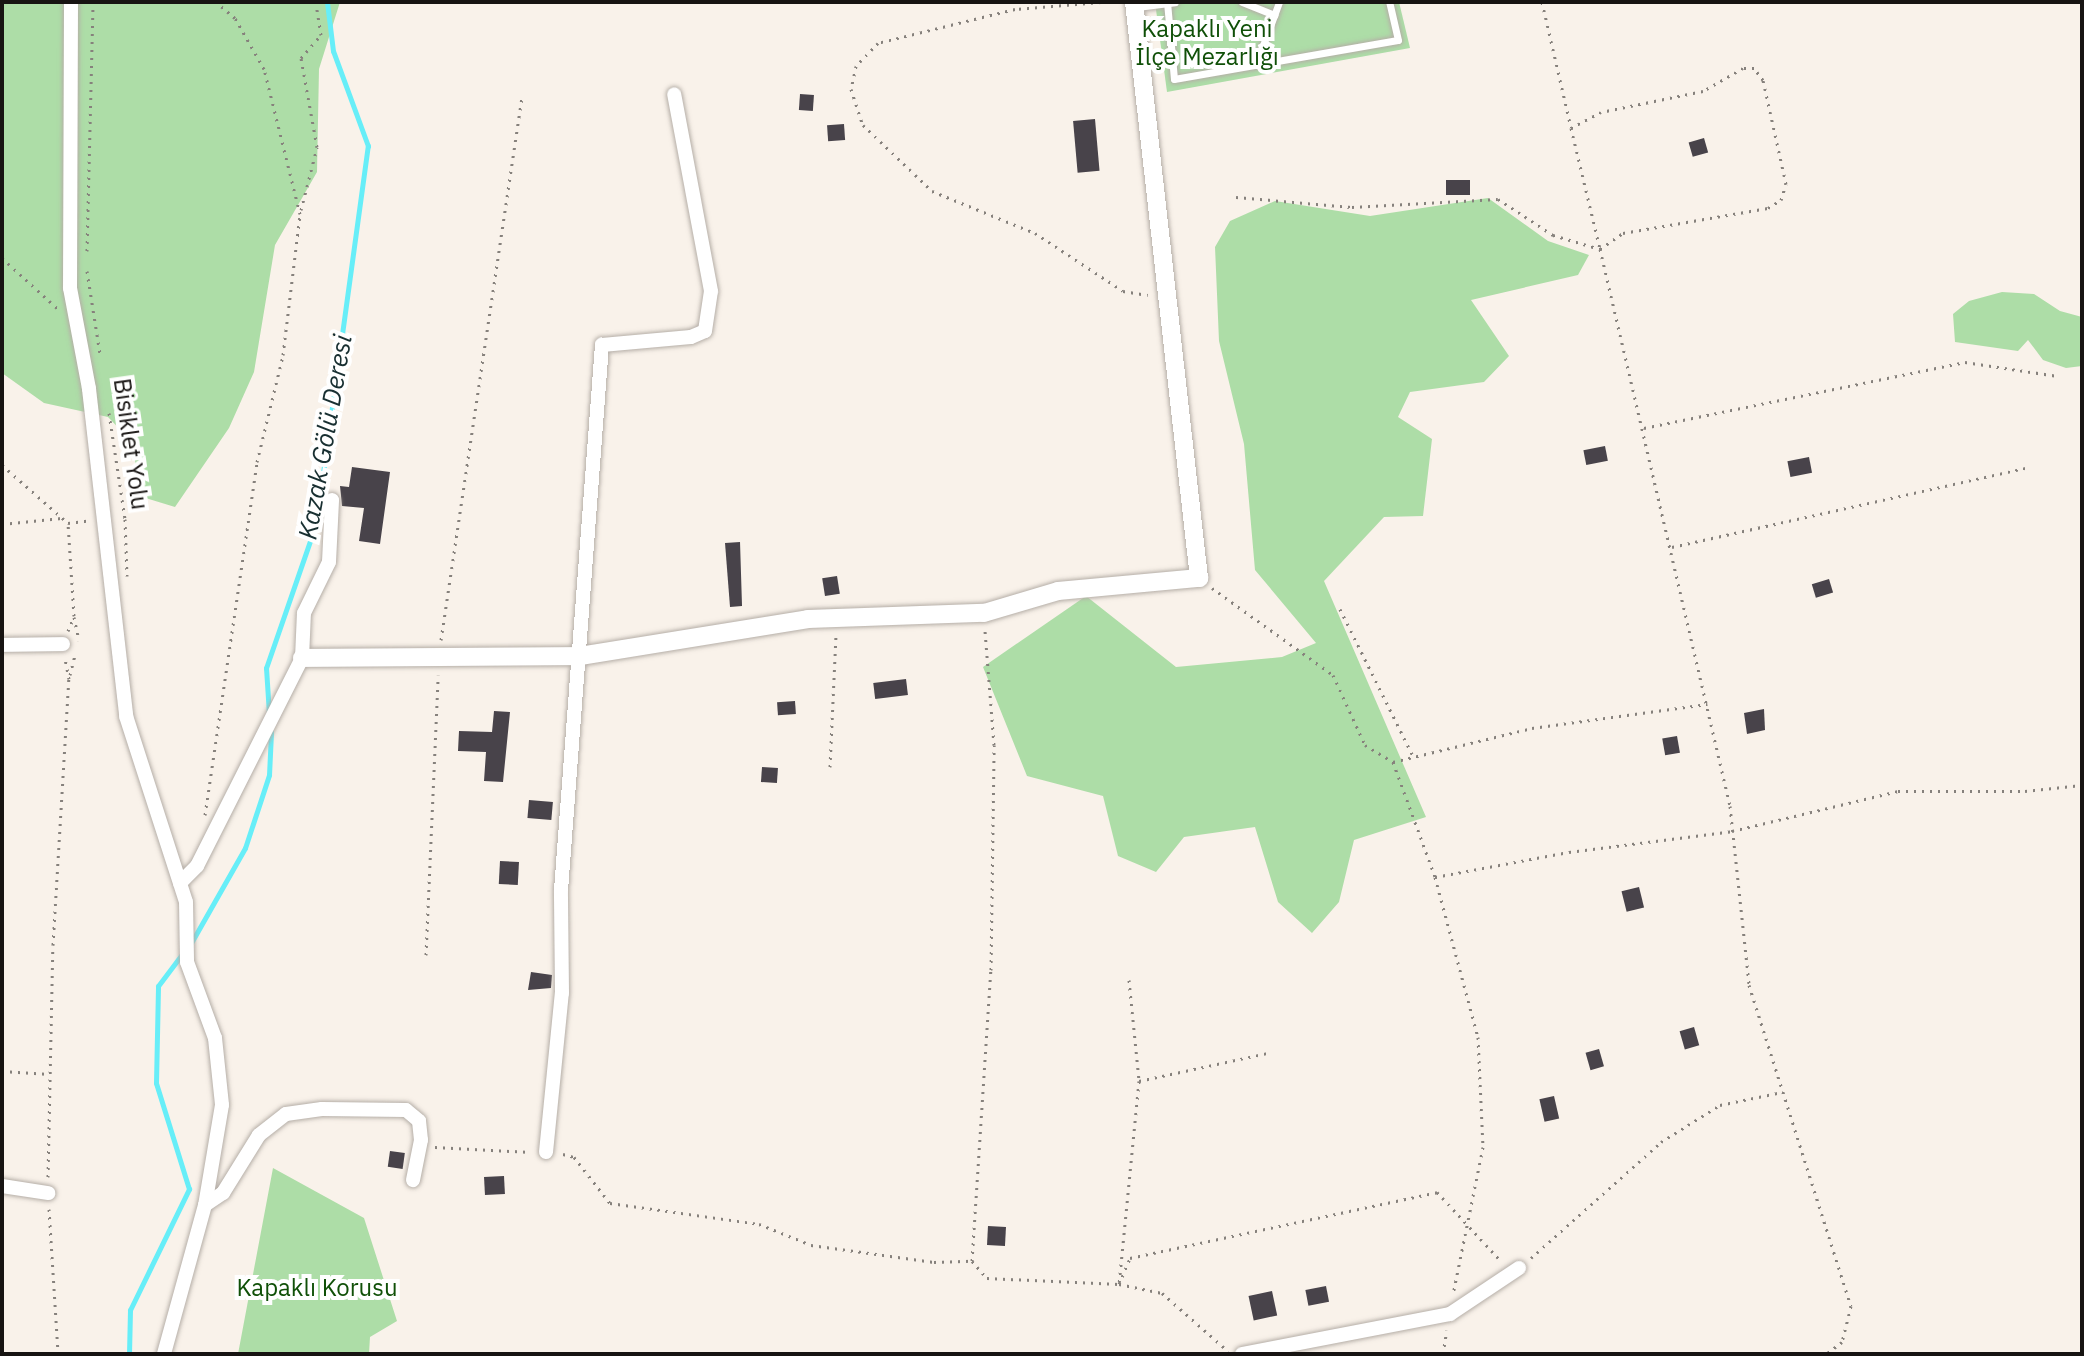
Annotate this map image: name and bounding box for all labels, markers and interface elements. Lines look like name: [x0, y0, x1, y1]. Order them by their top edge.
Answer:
park label: Kapaklı Yeni İlçe Mezarlığı: [1135, 15, 1279, 71]
water label: Kazak Gölü Deresi: [292, 332, 358, 542]
street label: Bisiklet Yolu: [108, 376, 154, 512]
park label: Kapaklı Korusu: [236, 1274, 398, 1302]

